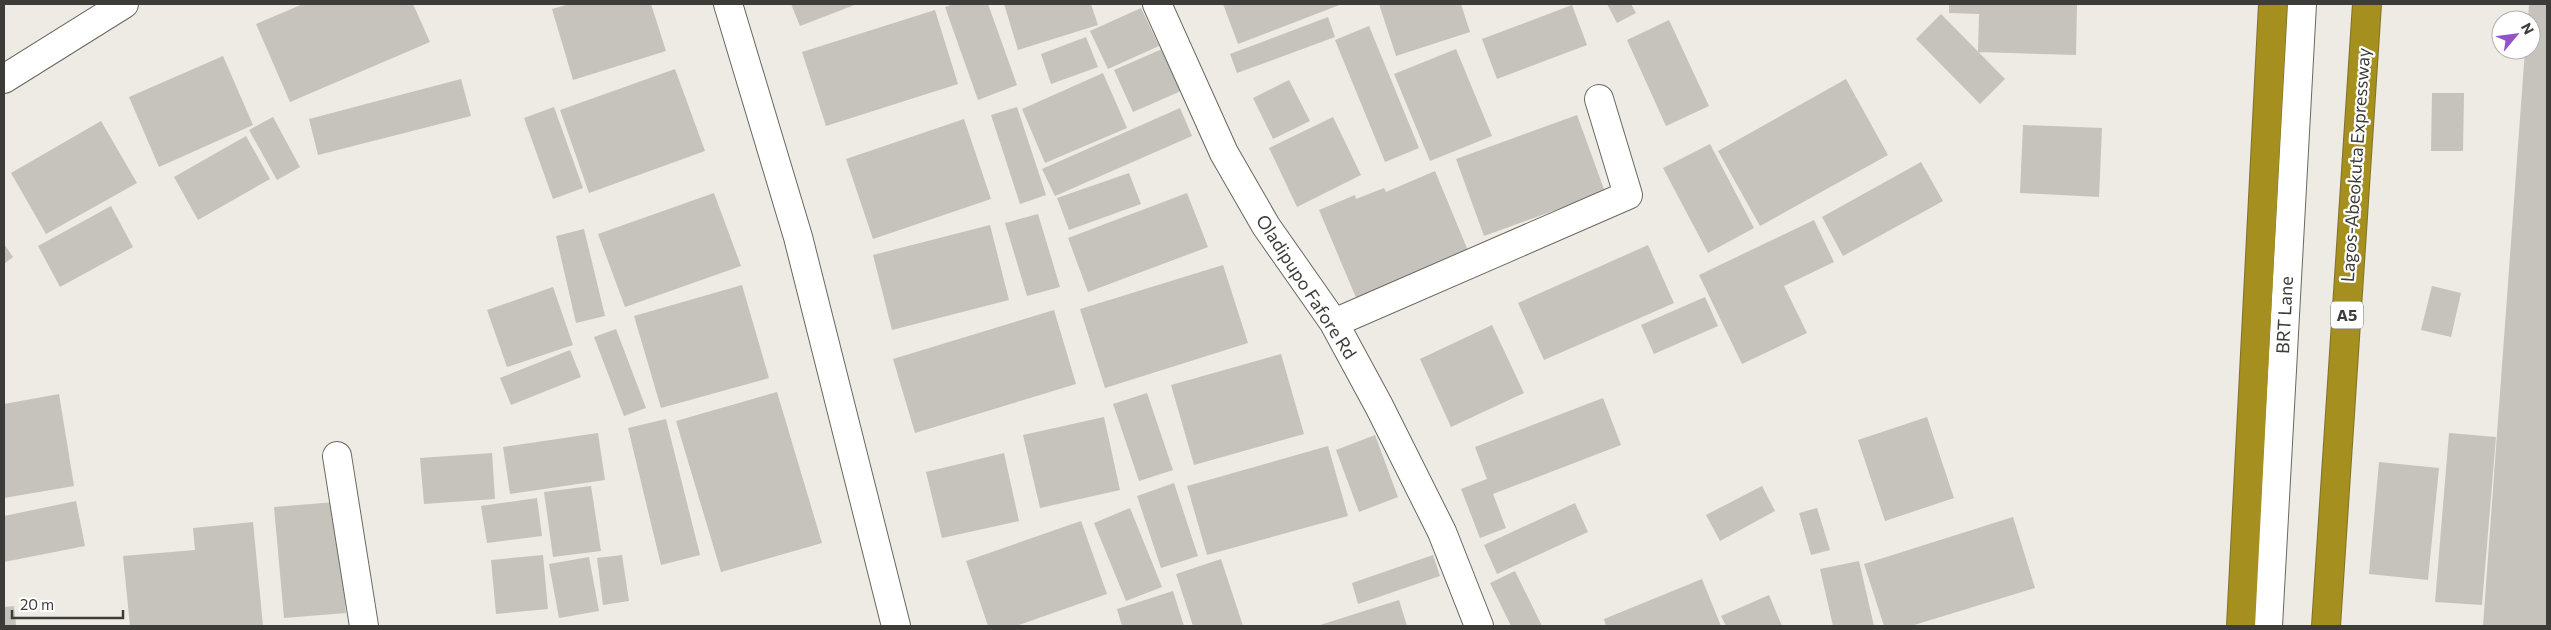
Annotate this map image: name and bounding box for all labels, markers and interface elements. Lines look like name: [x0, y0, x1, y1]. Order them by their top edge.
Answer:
north arrow: [2491, 10, 2541, 60]
text: N: [2518, 20, 2538, 37]
street label: Lagos-Abeokuta Expressway: [2336, 47, 2374, 283]
street label: Oladipupo Fafore Rd: [1252, 210, 1362, 363]
street label: BRT Lane: [2271, 276, 2297, 354]
road number: A5: [2331, 302, 2363, 328]
scale bar: [12, 588, 124, 620]
text: 20 m: [20, 595, 54, 613]

